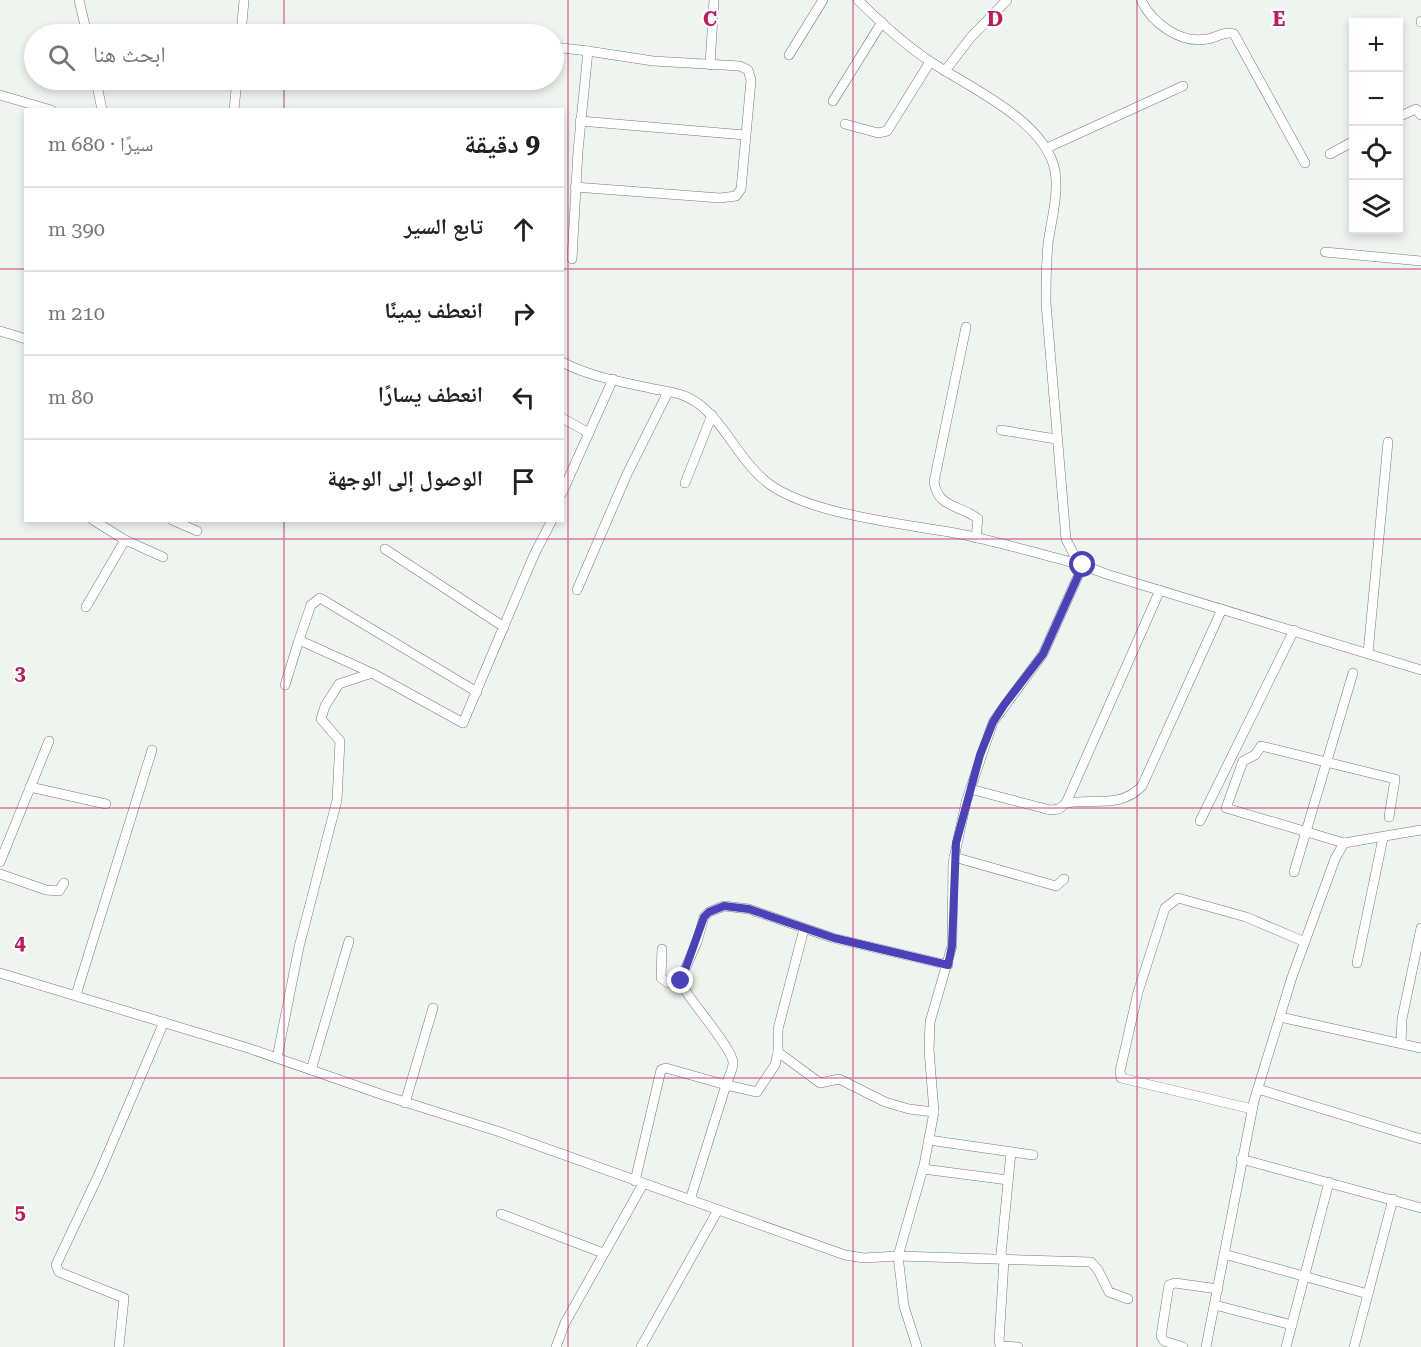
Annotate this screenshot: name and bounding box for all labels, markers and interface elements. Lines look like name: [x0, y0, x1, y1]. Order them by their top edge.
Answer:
text: C: [703, 7, 717, 31]
text: D: [987, 7, 1003, 31]
text: E: [1273, 7, 1286, 31]
map controls: [1349, 18, 1403, 234]
button: +: [1349, 18, 1403, 72]
search box: [24, 24, 564, 90]
icon: search: [45, 41, 78, 74]
text: ابحث هنا: [93, 42, 166, 67]
button: −: [1349, 72, 1403, 126]
button: locate: [1349, 126, 1403, 180]
text: 9 دقيقة: [464, 129, 540, 159]
text: سيرًا · 680 m: [48, 132, 153, 156]
button: layers: [1349, 180, 1403, 234]
icon: ahead: [507, 213, 540, 246]
text: تابع السير: [404, 214, 483, 239]
text: 390 m: [48, 217, 105, 241]
icon: right: [507, 297, 540, 330]
text: انعطف يمينًا: [384, 298, 483, 323]
text: 210 m: [48, 301, 105, 325]
icon: left: [507, 381, 540, 414]
text: انعطف يسارًا: [378, 382, 483, 407]
text: 80 m: [48, 385, 94, 409]
icon: arrive: [507, 465, 540, 498]
text: الوصول إلى الوجهة: [327, 466, 483, 491]
route start: [1069, 551, 1095, 577]
text: 3: [14, 661, 26, 685]
text: 4: [14, 931, 26, 955]
route end: [667, 967, 693, 993]
text: 5: [14, 1200, 26, 1224]

